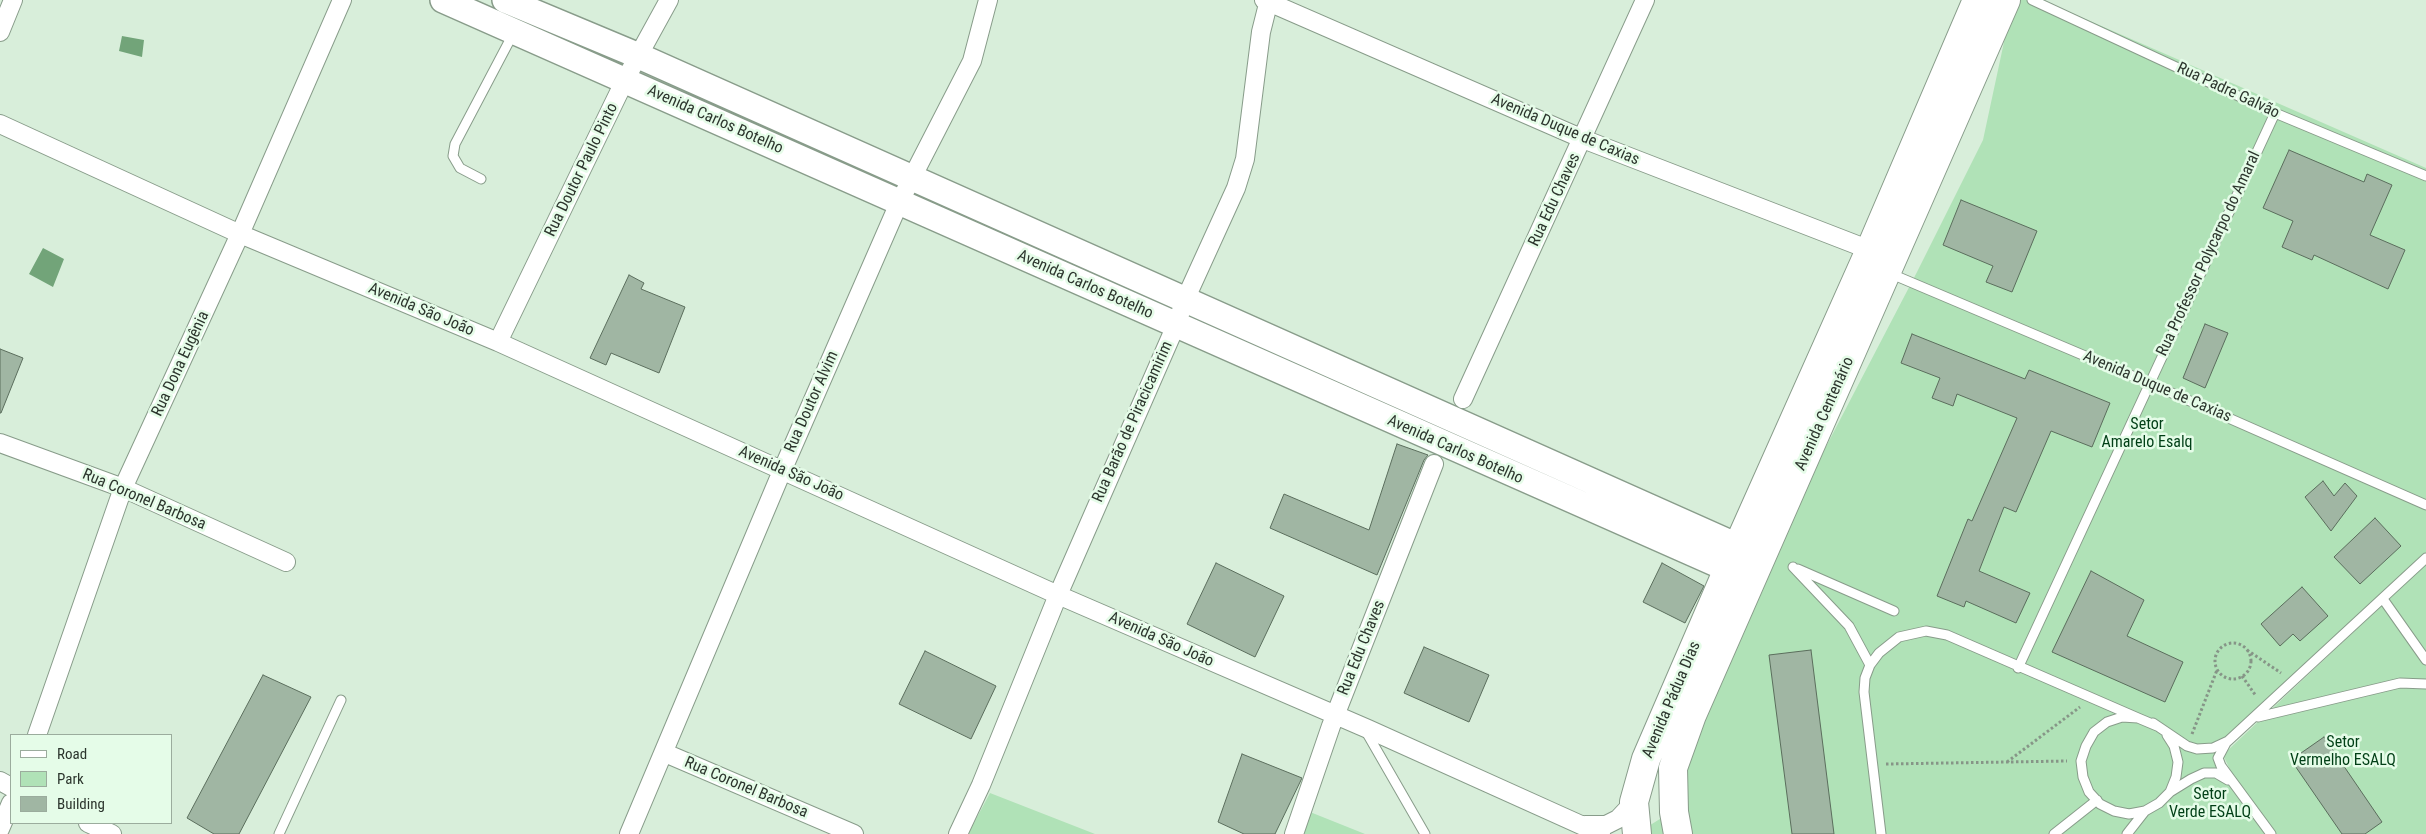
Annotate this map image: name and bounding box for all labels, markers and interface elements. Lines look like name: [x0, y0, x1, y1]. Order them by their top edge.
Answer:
street label: Rua Padre Galvão: [2174, 59, 2282, 123]
street label: Avenida Carlos Botelho: [644, 81, 786, 159]
street label: Avenida Duque de Caxias: [1488, 90, 1642, 170]
street label: Rua Doutor Paulo Pinto: [541, 100, 623, 240]
street label: Rua Professor Polycarpo do Amaral: [2153, 149, 2265, 359]
street label: Rua Edu Chaves: [1525, 150, 1585, 250]
street label: Avenida Carlos Botelho: [1014, 246, 1156, 324]
street label: Avenida São João: [365, 279, 477, 341]
street label: Rua Dona Eugênia: [148, 308, 214, 420]
street label: Rua Barão de Piracicamirim: [1089, 339, 1177, 505]
street label: Avenida Duque de Caxias: [2080, 347, 2234, 427]
street label: Rua Doutor Alvim: [781, 348, 843, 456]
street label: Avenida Centenário: [1791, 354, 1859, 474]
street label: Avenida Carlos Botelho: [1384, 411, 1526, 489]
park label: Setor Amarelo Esalq: [2101, 415, 2193, 453]
street label: Avenida São João: [736, 442, 846, 506]
street label: Rua Coronel Barbosa: [79, 465, 209, 535]
street label: Rua Edu Chaves: [1334, 598, 1390, 698]
street label: Avenida São João: [1106, 608, 1216, 672]
street label: Avenida Pádua Dias: [1639, 639, 1705, 761]
park label: Setor Vermelho ESALQ: [2290, 733, 2396, 771]
legend: [10, 734, 172, 824]
text: Road: [57, 745, 87, 763]
street label: Rua Coronel Barbosa: [681, 753, 811, 823]
text: Park: [57, 770, 84, 788]
park label: Setor Verde ESALQ: [2169, 785, 2251, 823]
text: Building: [57, 795, 105, 813]

